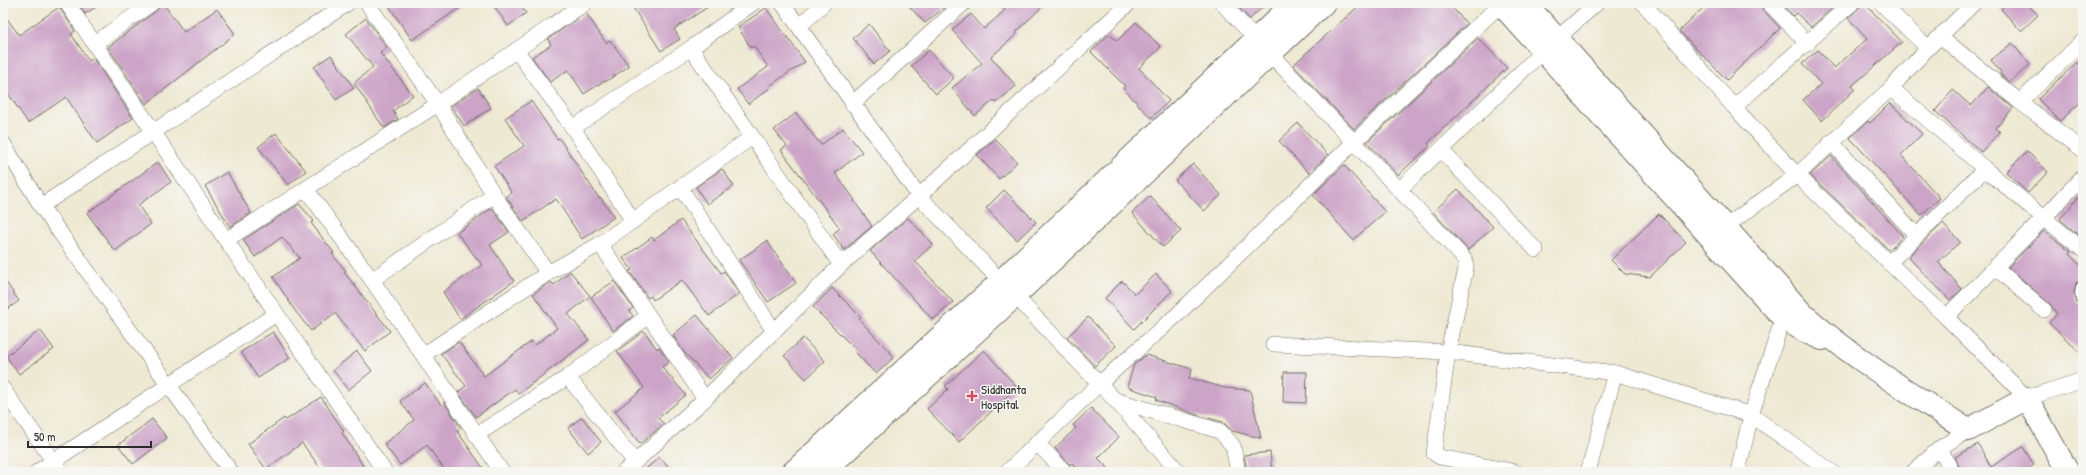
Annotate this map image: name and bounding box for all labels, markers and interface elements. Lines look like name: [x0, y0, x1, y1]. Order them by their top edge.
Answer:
place label: Siddhanta Hospital: [981, 380, 1026, 413]
marker: Siddhanta Hospital: [966, 390, 978, 402]
scale bar: [28, 423, 151, 449]
text: 50 m: [34, 428, 55, 445]

